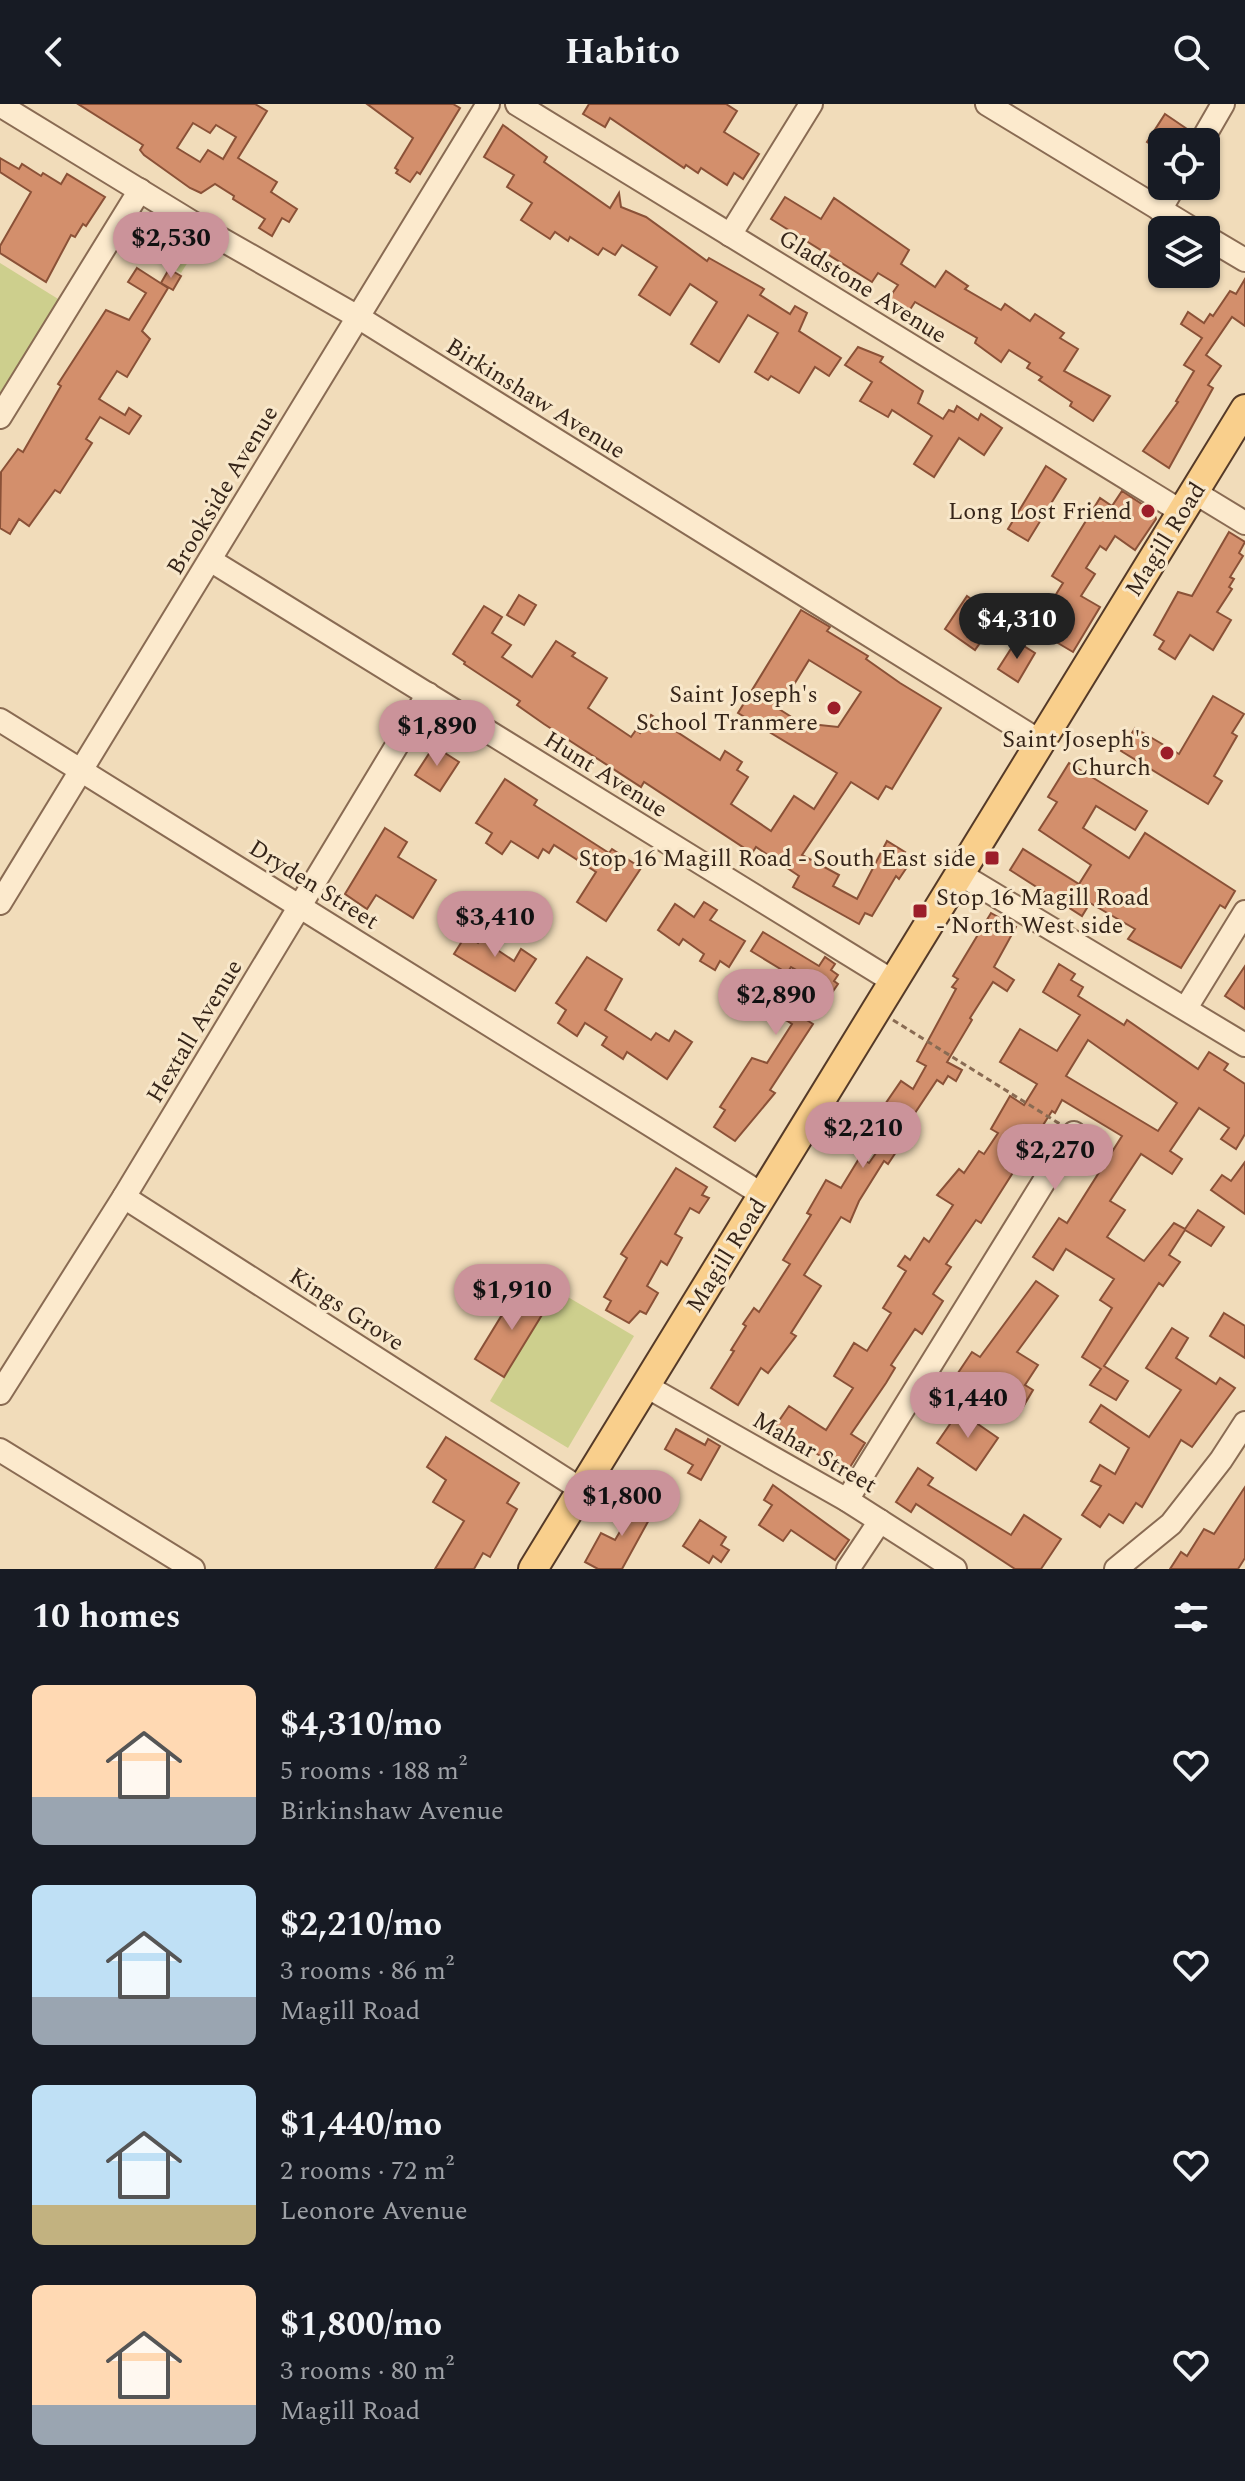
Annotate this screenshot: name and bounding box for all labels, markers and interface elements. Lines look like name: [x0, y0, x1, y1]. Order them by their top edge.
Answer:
text: Habito: [565, 25, 680, 80]
icon: back: [32, 30, 76, 74]
icon: search: [1169, 30, 1213, 74]
map controls: [1148, 128, 1220, 288]
button: locate: [1148, 128, 1220, 200]
pin: $2,530: [106, 212, 236, 280]
button: layers: [1148, 216, 1220, 288]
text: $2,530: [131, 218, 211, 258]
street label: Gladstone Avenue: [771, 220, 954, 353]
street label: Birkinshaw Avenue: [438, 329, 633, 469]
street label: Brookside Avenue: [158, 399, 288, 582]
street label: Magill Road: [1116, 475, 1215, 604]
place label: Long Lost Friend: [948, 494, 1132, 530]
marker: Long Lost Friend: [1139, 502, 1157, 520]
pin: $4,310: [952, 593, 1082, 661]
text: $4,310: [977, 599, 1057, 639]
place label: Saint Joseph's School Tranmere: [636, 677, 818, 741]
marker: Saint Joseph's School Tranmere: [825, 699, 843, 717]
pin: $1,890: [372, 700, 502, 768]
text: $1,890: [397, 706, 477, 746]
street label: Hunt Avenue: [536, 722, 675, 827]
place label: Saint Joseph's Church: [1002, 722, 1151, 786]
marker: Saint Joseph's Church: [1158, 744, 1176, 762]
street label: Dryden Street: [241, 830, 386, 939]
place label: Stop 16 Magill Road - South East side: [578, 841, 976, 877]
marker: Stop 16 Magill Road - South East side: [983, 849, 1001, 867]
place label: Stop 16 Magill Road - North West side: [936, 880, 1150, 944]
pin: $3,410: [430, 891, 560, 959]
text: $3,410: [455, 897, 535, 937]
marker: Stop 16 Magill Road - North West side: [911, 902, 929, 920]
street label: Hextall Avenue: [138, 953, 252, 1110]
pin: $2,890: [711, 969, 841, 1037]
text: $2,890: [736, 975, 816, 1015]
pin: $2,210: [798, 1102, 928, 1170]
text: $2,210: [823, 1108, 903, 1148]
pin: $2,270: [990, 1124, 1120, 1192]
text: $2,270: [1015, 1130, 1095, 1170]
street label: Magill Road: [677, 1191, 776, 1320]
street label: Kings Grove: [281, 1259, 411, 1361]
pin: $1,910: [447, 1264, 577, 1332]
text: $1,910: [472, 1270, 552, 1310]
pin: $1,440: [903, 1372, 1033, 1440]
text: $1,440: [928, 1378, 1008, 1418]
street label: Mahar Street: [745, 1403, 884, 1503]
pin: $1,800: [557, 1470, 687, 1538]
text: $1,800: [582, 1476, 662, 1516]
text: 10 homes: [32, 1591, 181, 1643]
icon: filters: [1169, 1595, 1213, 1639]
text: $4,310/mo: [280, 1699, 442, 1751]
icon: home: [96, 1717, 192, 1813]
icon: heart: [1169, 1743, 1213, 1787]
text: 5 rooms · 188 m²: [280, 1751, 467, 1791]
text: Birkinshaw Avenue: [280, 1791, 504, 1831]
text: $2,210/mo: [280, 1899, 442, 1951]
icon: home: [96, 1917, 192, 2013]
icon: heart: [1169, 1943, 1213, 1987]
text: 3 rooms · 86 m²: [280, 1951, 454, 1991]
text: Magill Road: [280, 1991, 420, 2031]
text: $1,440/mo: [280, 2099, 442, 2151]
icon: home: [96, 2117, 192, 2213]
icon: heart: [1169, 2143, 1213, 2187]
text: 2 rooms · 72 m²: [280, 2151, 454, 2191]
text: Leonore Avenue: [280, 2191, 467, 2231]
text: $1,800/mo: [280, 2299, 442, 2351]
icon: home: [96, 2317, 192, 2413]
icon: heart: [1169, 2343, 1213, 2387]
text: 3 rooms · 80 m²: [280, 2351, 454, 2391]
text: Magill Road: [280, 2391, 420, 2431]

